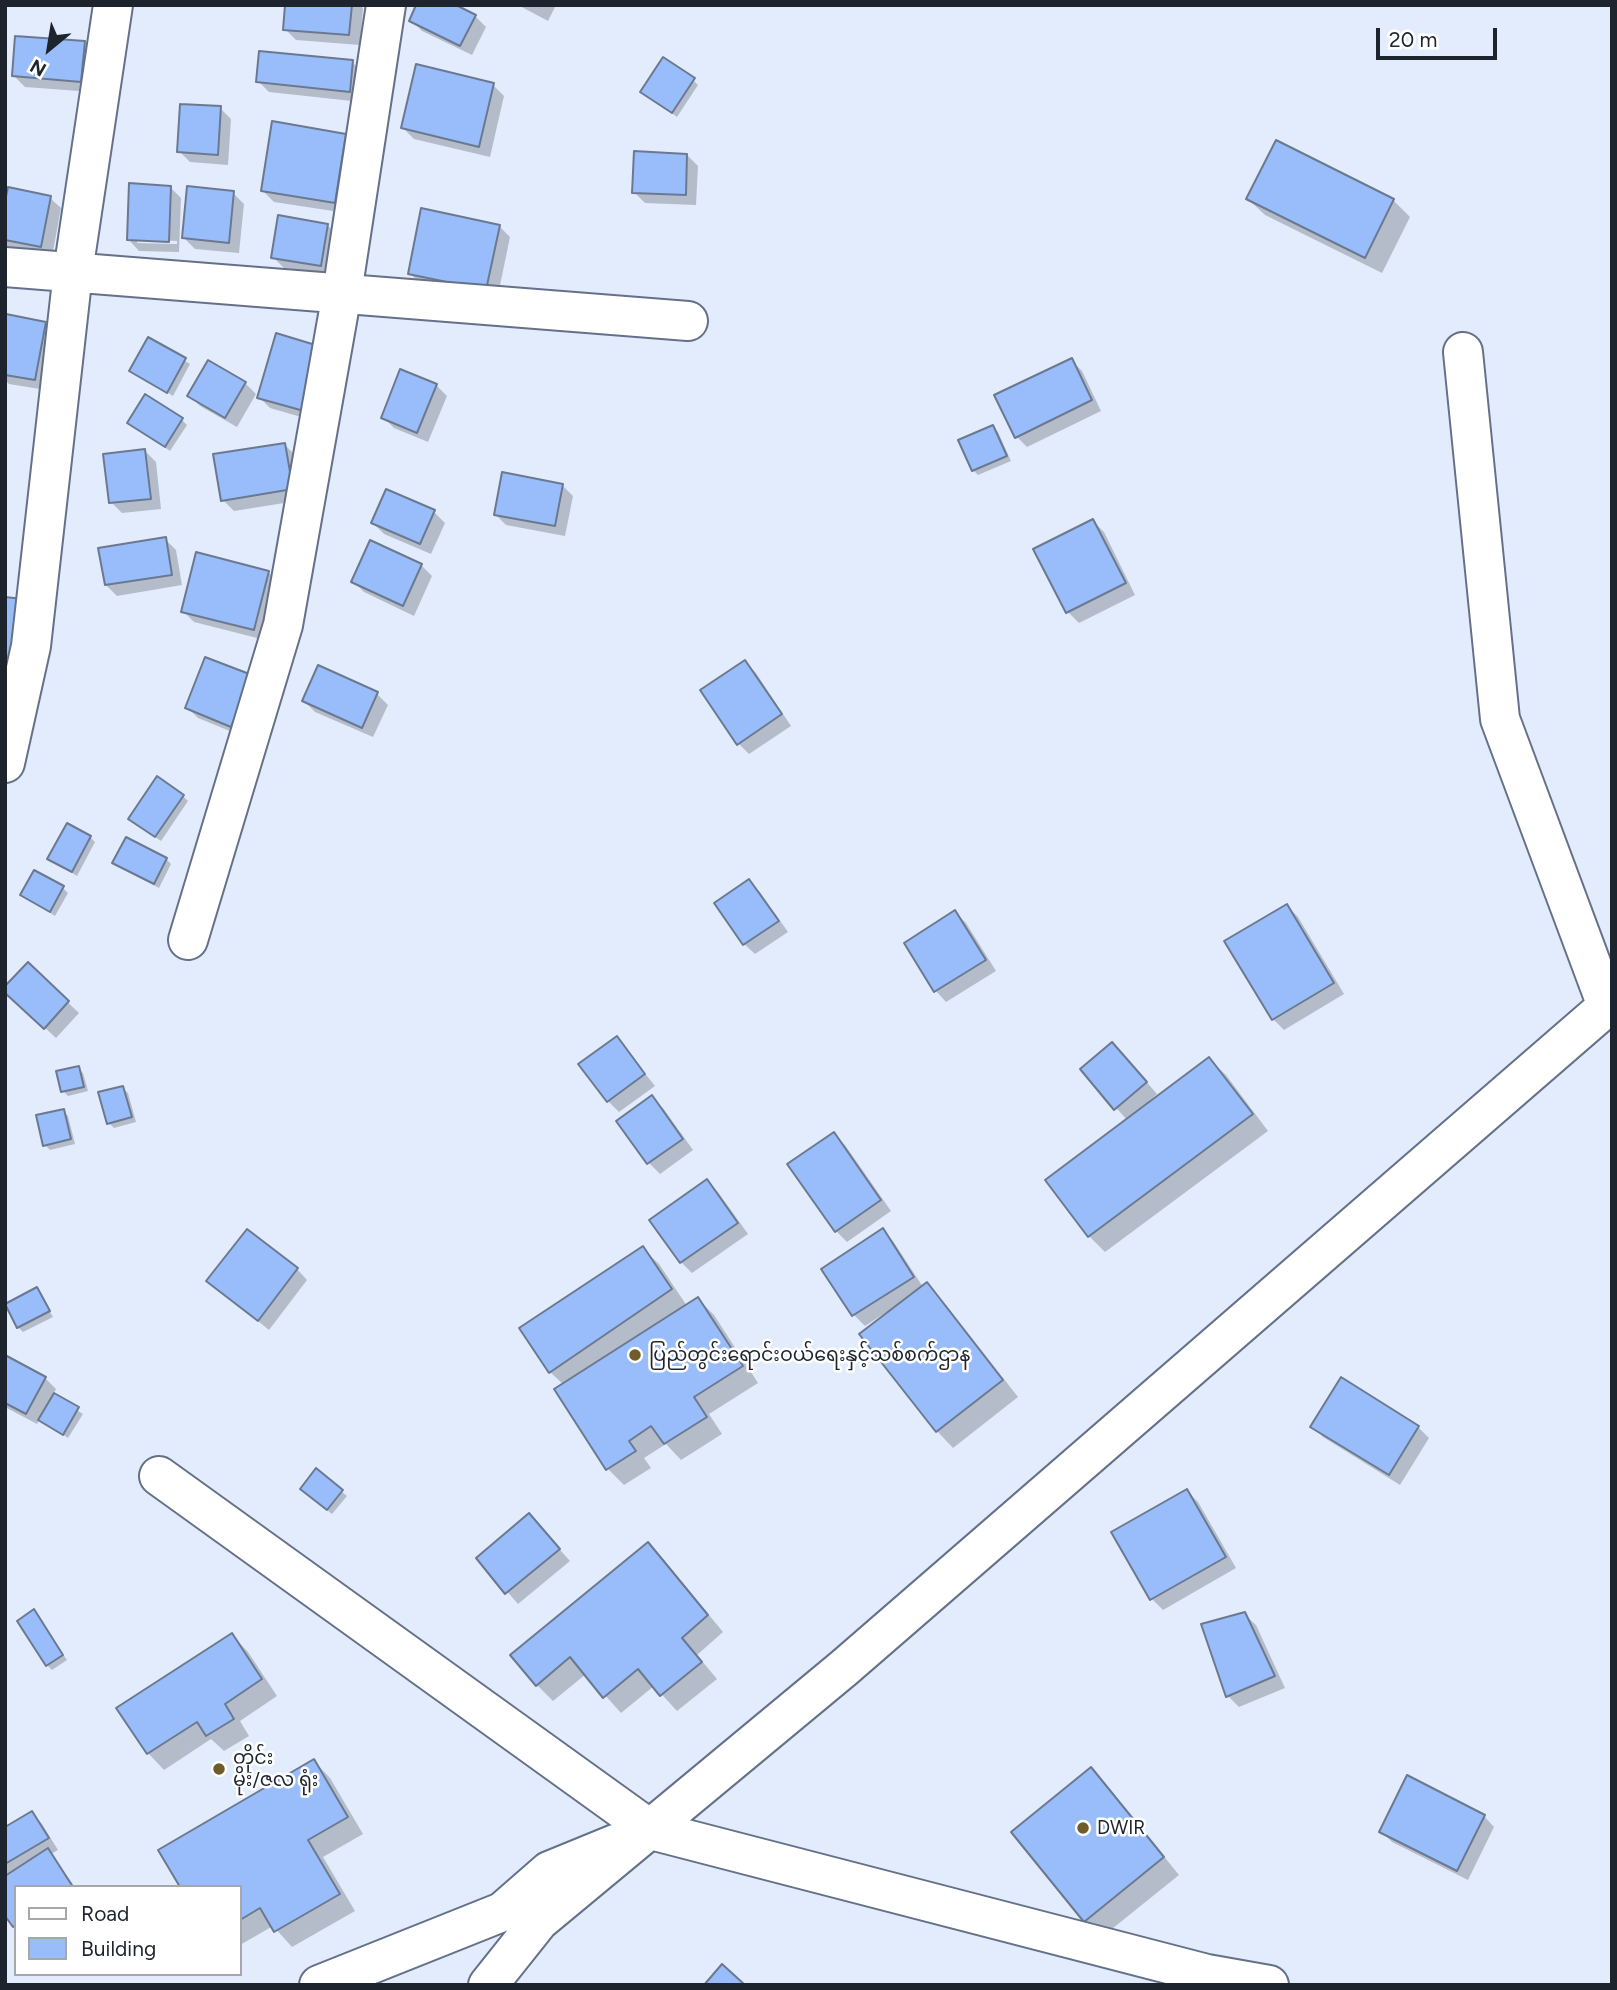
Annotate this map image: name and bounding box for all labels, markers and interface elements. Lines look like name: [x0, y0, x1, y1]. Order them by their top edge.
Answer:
north arrow: [14, 14, 84, 84]
scale bar: [1379, 14, 1500, 58]
text: 20 m: [1389, 27, 1437, 52]
text: N: [26, 54, 50, 81]
place label: ပြည်တွင်းရောင်းဝယ်ရေးနှင့်သစ်စက်ဌာန: [649, 1344, 970, 1366]
marker: ပြည်တွင်းရောင်းဝယ်ရေးနှင့်သစ်စက်ဌာန: [627, 1347, 643, 1363]
place label: တိုင်း မိုး/ဇလ ရုံး: [233, 1747, 318, 1791]
marker: တိုင်း မိုး/ဇလ ရုံး: [211, 1761, 227, 1777]
place label: DWIR: [1097, 1817, 1145, 1839]
marker: DWIR: [1075, 1820, 1091, 1836]
legend: [14, 1885, 242, 1976]
text: Road: [81, 1901, 129, 1926]
text: Building: [81, 1936, 156, 1961]

